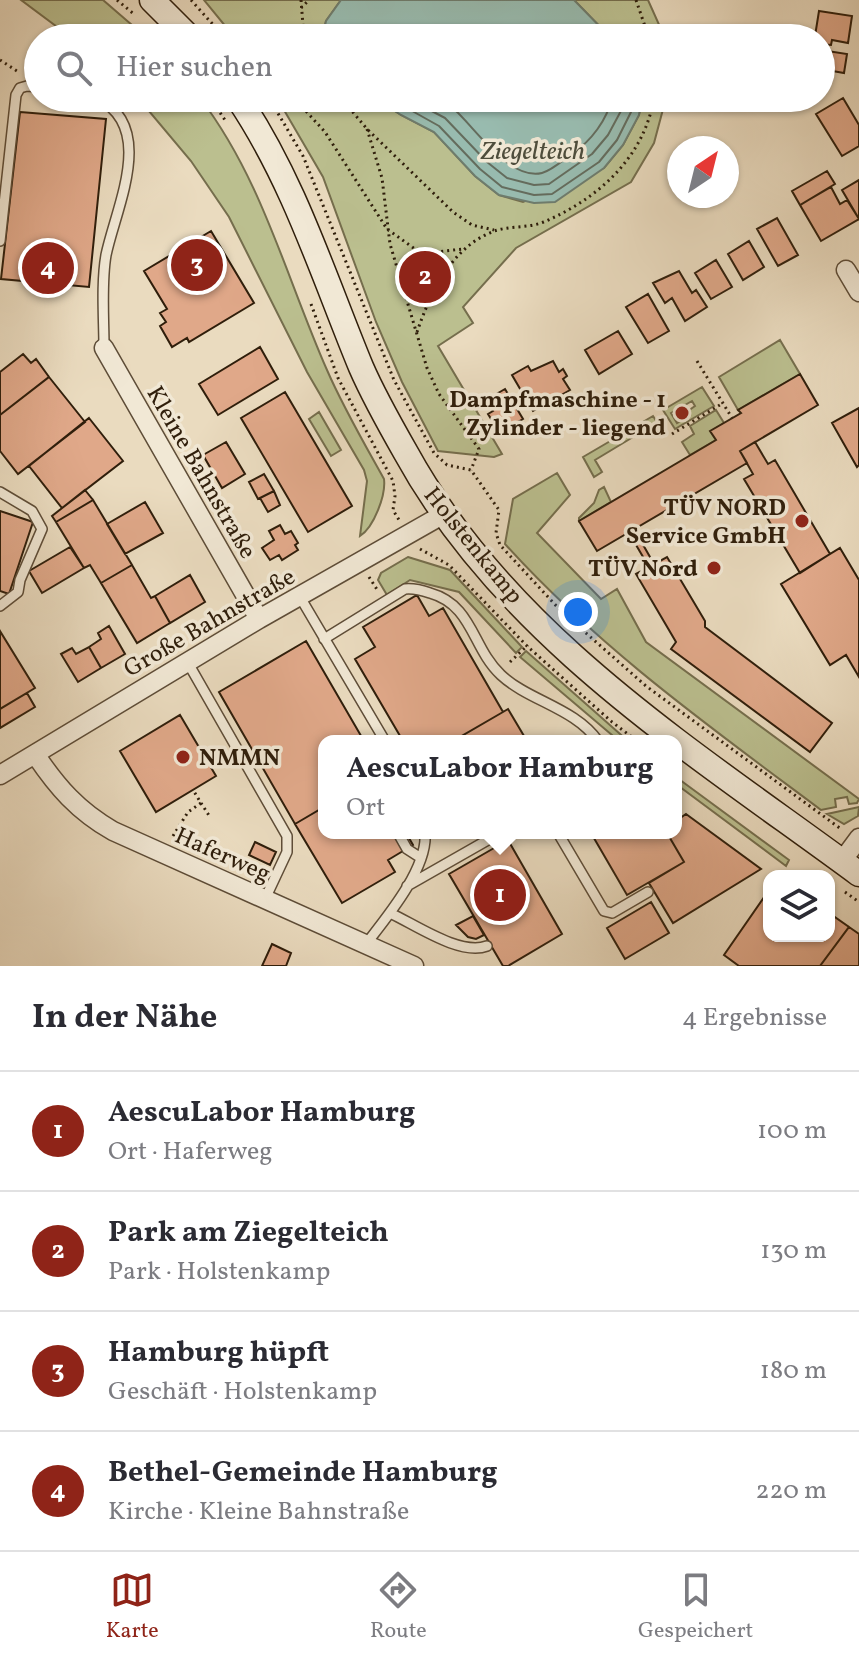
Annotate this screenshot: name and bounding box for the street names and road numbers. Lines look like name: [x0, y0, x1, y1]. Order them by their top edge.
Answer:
street label: Kleine Bahnstraße: [137, 380, 264, 566]
street label: Holstenkamp: [415, 480, 530, 612]
street label: Große Bahnstraße: [118, 561, 302, 687]
street label: Haferweg: [169, 820, 276, 892]

